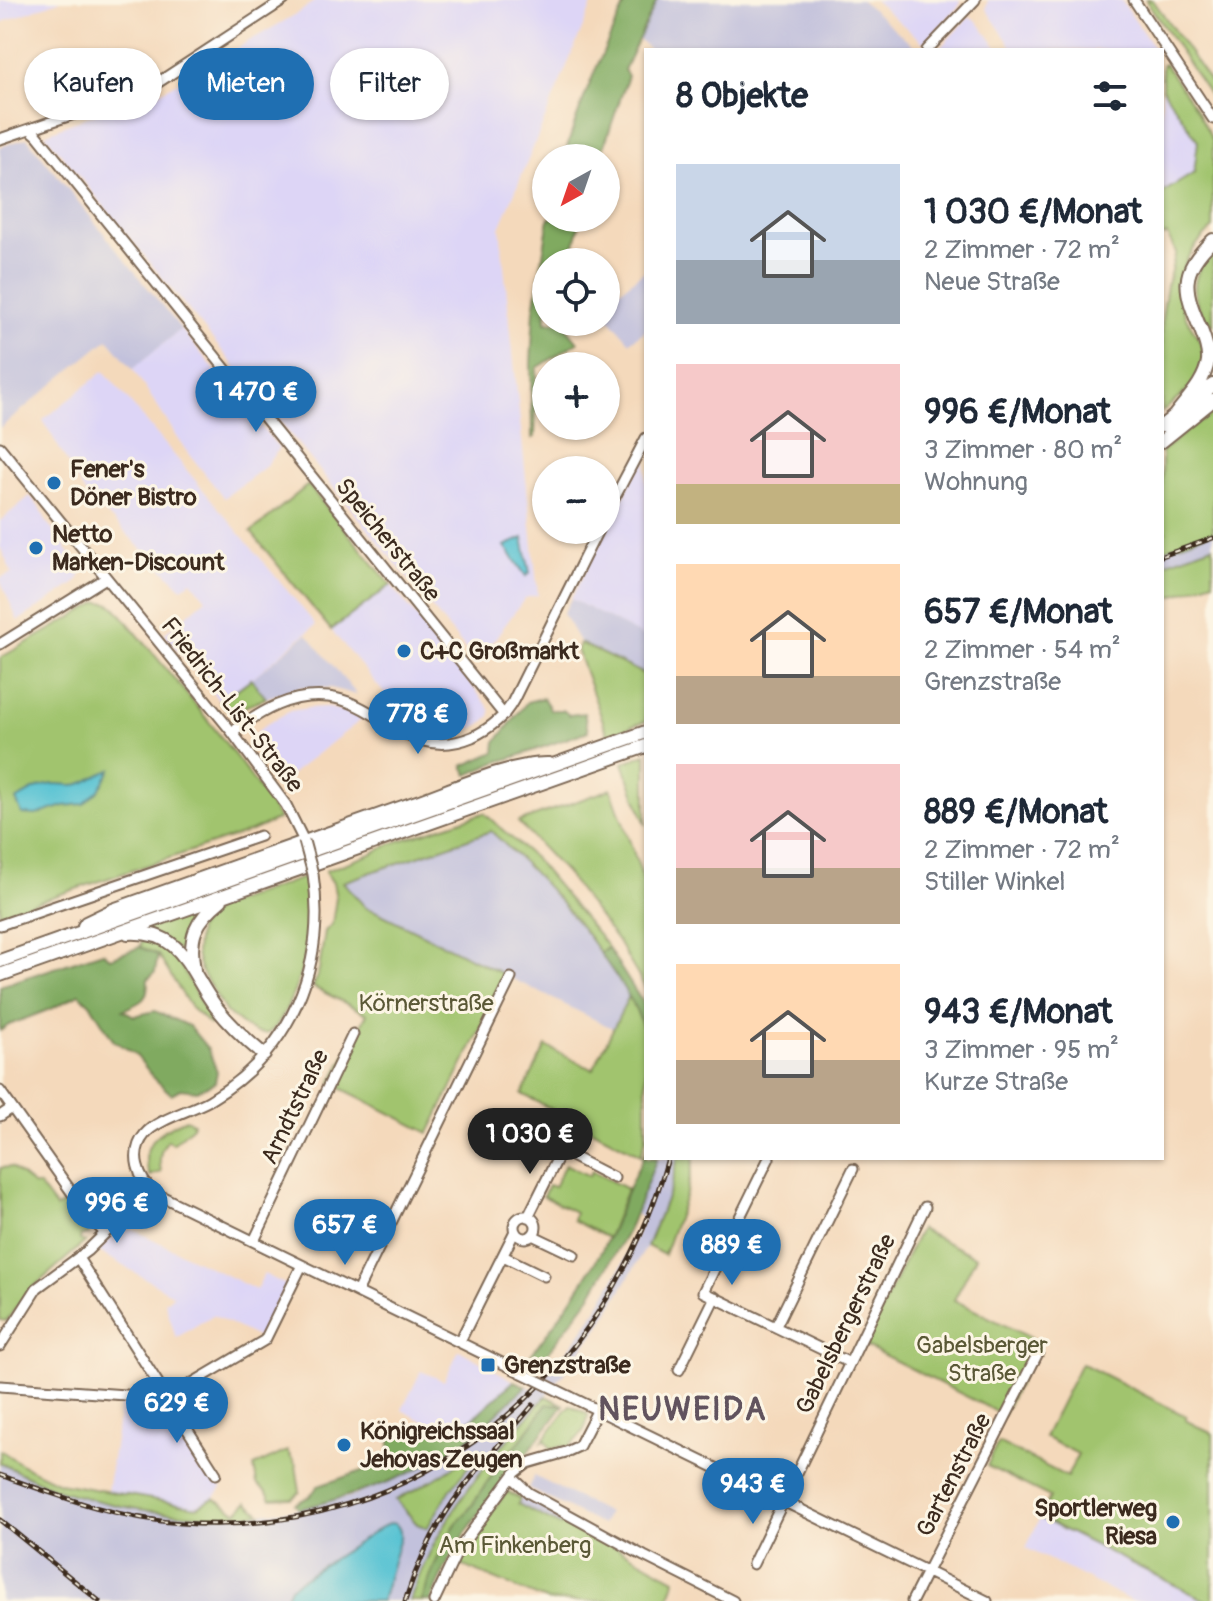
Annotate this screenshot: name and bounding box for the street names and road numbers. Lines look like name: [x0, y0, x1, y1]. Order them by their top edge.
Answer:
street label: Speicherstraße: [329, 472, 447, 608]
street label: Friedrich-List-Straße: [155, 612, 309, 798]
street label: Arndtstraße: [255, 1045, 335, 1169]
street label: Gabelsbergerstraße: [790, 1229, 902, 1419]
street label: Gartenstraße: [910, 1408, 998, 1542]

